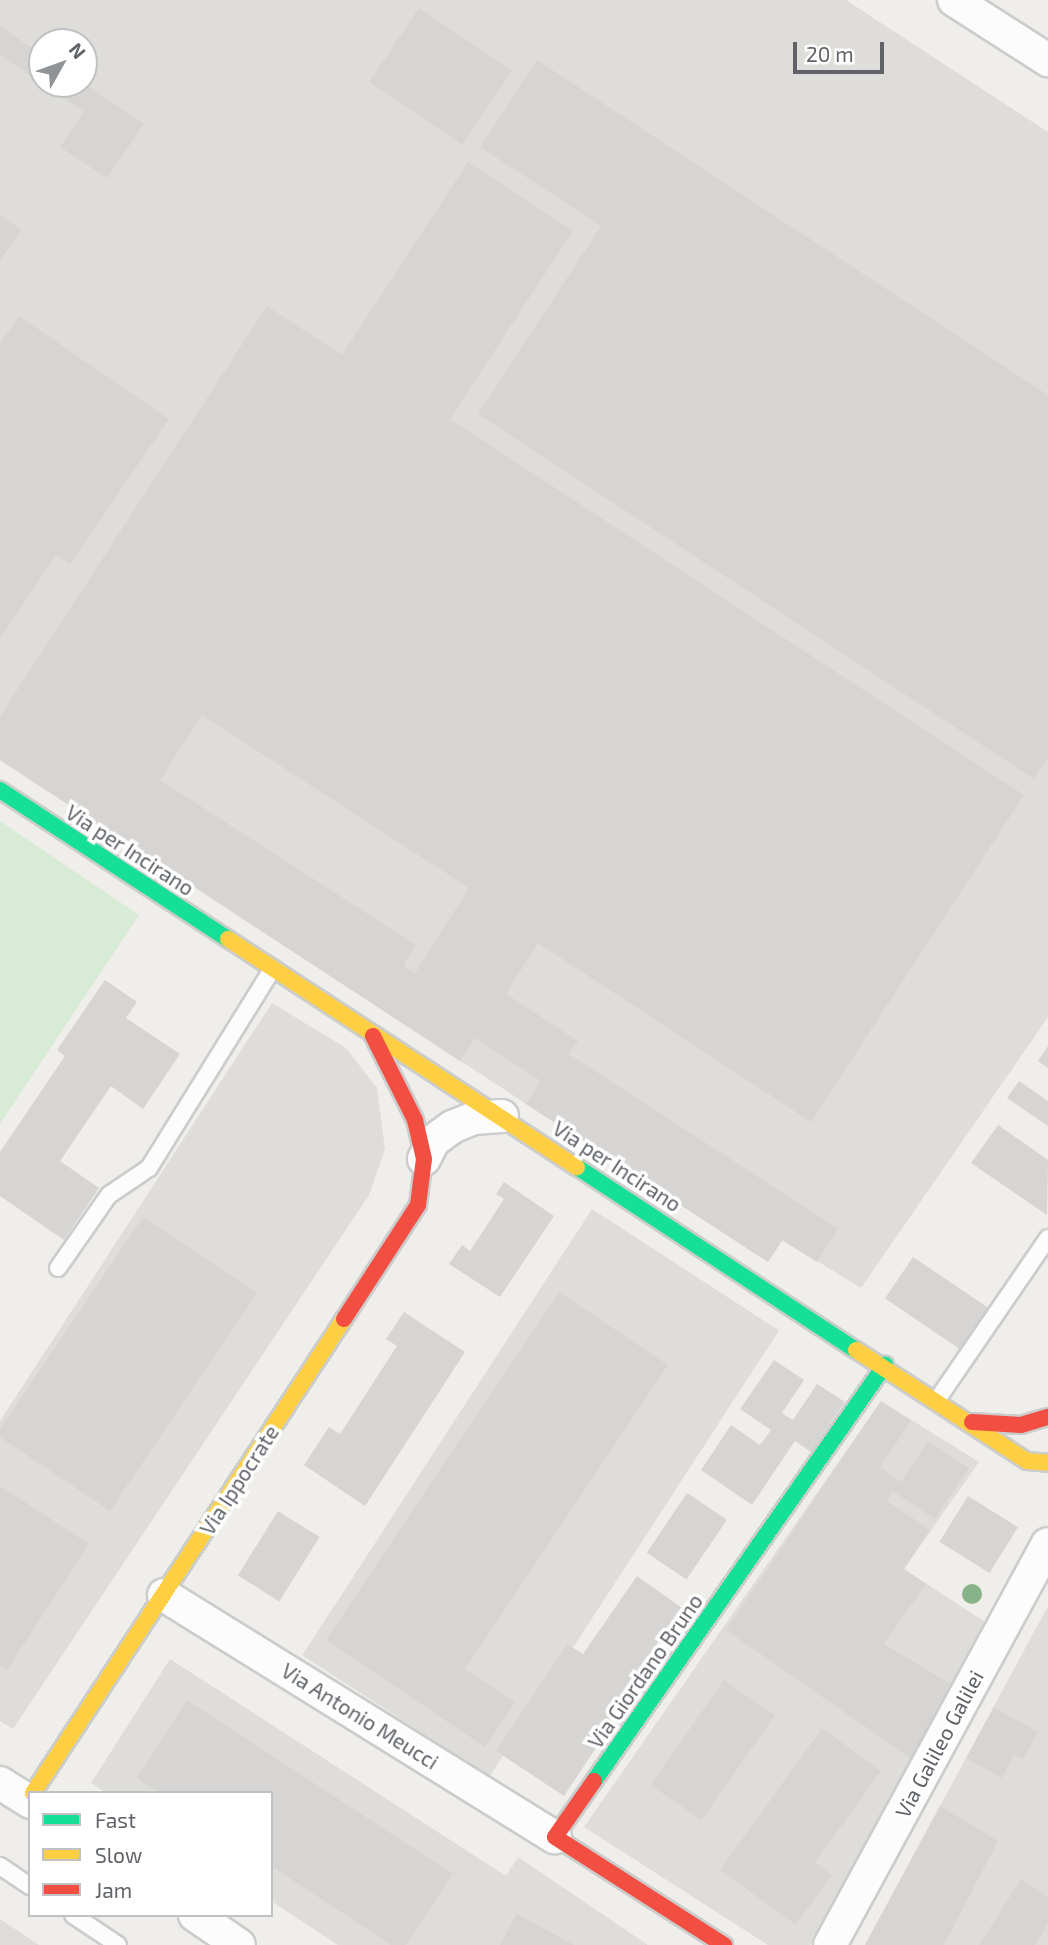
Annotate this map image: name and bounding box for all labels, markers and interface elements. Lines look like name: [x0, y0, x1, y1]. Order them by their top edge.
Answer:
north arrow: [28, 28, 98, 98]
scale bar: [796, 28, 887, 72]
text: N: [65, 38, 91, 63]
text: 20 m: [806, 41, 854, 66]
street label: Via per Incirano: [61, 799, 199, 901]
street label: Via per Incirano: [548, 1115, 686, 1217]
street label: Via Ippocrate: [194, 1421, 284, 1539]
street label: Via Giordano Bruno: [582, 1589, 708, 1753]
street label: Via Antonio Meucci: [277, 1657, 443, 1775]
street label: Via Galileo Galilei: [890, 1666, 988, 1822]
legend: [28, 1791, 273, 1917]
text: Fast: [95, 1807, 136, 1832]
text: Slow: [95, 1842, 142, 1867]
text: Jam: [95, 1877, 132, 1902]

